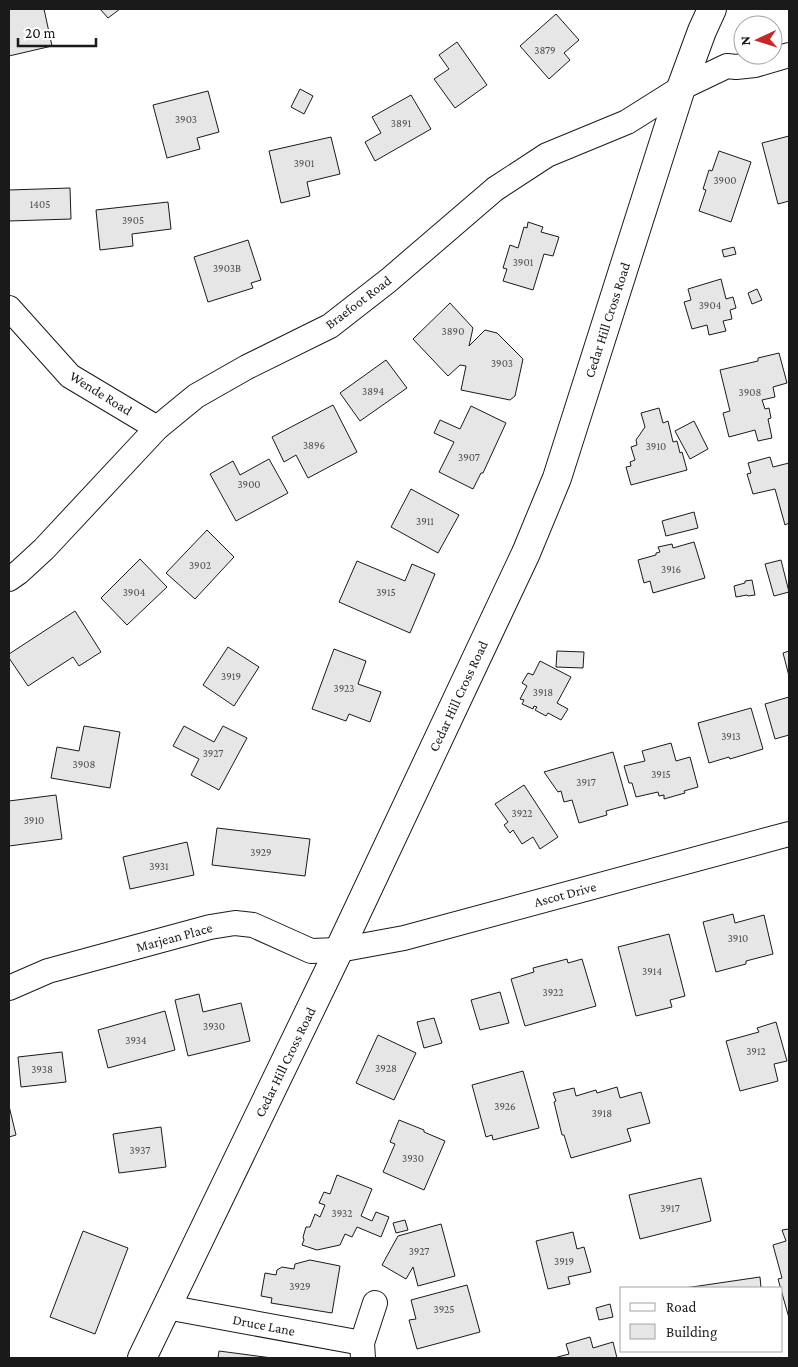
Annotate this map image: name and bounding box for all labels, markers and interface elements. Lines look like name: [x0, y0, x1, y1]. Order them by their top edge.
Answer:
scale bar: [18, 15, 95, 47]
north arrow: [733, 15, 783, 65]
text: 20 m: [25, 25, 56, 41]
text: N: [737, 35, 753, 46]
house number: 3879: [534, 44, 556, 56]
house number: 3903: [175, 113, 197, 125]
house number: 3891: [391, 117, 411, 129]
house number: 3901: [294, 157, 315, 169]
house number: 3900: [713, 174, 737, 186]
house number: 1405: [30, 198, 50, 210]
house number: 3905: [122, 214, 144, 226]
house number: 3901: [513, 256, 534, 268]
street label: Cedar Hill Cross Road: [581, 260, 633, 380]
house number: 3903B: [213, 262, 241, 274]
street label: Braefoot Road: [322, 272, 395, 332]
house number: 3904: [699, 299, 722, 311]
house number: 3890: [442, 325, 464, 337]
house number: 3903: [491, 357, 513, 369]
street label: Wende Road: [67, 368, 136, 419]
house number: 3894: [362, 385, 384, 397]
house number: 3908: [739, 386, 762, 398]
house number: 3896: [303, 439, 325, 451]
house number: 3910: [646, 440, 666, 452]
house number: 3907: [458, 451, 480, 463]
house number: 3900: [237, 478, 261, 490]
house number: 3911: [416, 515, 434, 527]
house number: 3902: [189, 559, 211, 571]
house number: 3916: [661, 563, 681, 575]
house number: 3904: [123, 586, 146, 598]
house number: 3915: [376, 586, 396, 598]
street label: Cedar Hill Cross Road: [425, 637, 491, 754]
house number: 3919: [221, 670, 241, 682]
house number: 3923: [333, 682, 355, 694]
house number: 3918: [533, 686, 553, 698]
house number: 3913: [721, 730, 741, 742]
house number: 3927: [203, 747, 223, 759]
house number: 3908: [73, 758, 96, 770]
house number: 3915: [651, 768, 671, 780]
house number: 3917: [576, 776, 596, 788]
house number: 3922: [511, 807, 533, 819]
house number: 3910: [24, 814, 44, 826]
house number: 3929: [250, 846, 272, 858]
house number: 3931: [149, 860, 169, 872]
street label: Ascot Drive: [532, 878, 598, 910]
street label: Marjean Place: [134, 919, 214, 956]
house number: 3910: [728, 932, 748, 944]
house number: 3914: [642, 965, 662, 977]
house number: 3922: [542, 986, 564, 998]
street label: Cedar Hill Cross Road: [251, 1004, 319, 1120]
house number: 3930: [203, 1020, 225, 1032]
house number: 3934: [125, 1034, 147, 1046]
house number: 3912: [746, 1045, 766, 1057]
house number: 3928: [375, 1062, 397, 1074]
house number: 3938: [31, 1063, 53, 1075]
house number: 3926: [494, 1100, 516, 1112]
house number: 3918: [592, 1107, 612, 1119]
house number: 3937: [130, 1144, 150, 1156]
house number: 3930: [402, 1152, 424, 1164]
house number: 3917: [660, 1202, 680, 1214]
house number: 3932: [331, 1207, 353, 1219]
house number: 3927: [409, 1245, 429, 1257]
house number: 3919: [554, 1255, 574, 1267]
house number: 3929: [289, 1280, 311, 1292]
legend: [620, 1287, 783, 1352]
text: Road: [666, 1299, 697, 1315]
house number: 3925: [433, 1303, 455, 1315]
street label: Druce Lane: [231, 1311, 297, 1339]
text: Building: [666, 1324, 717, 1341]

